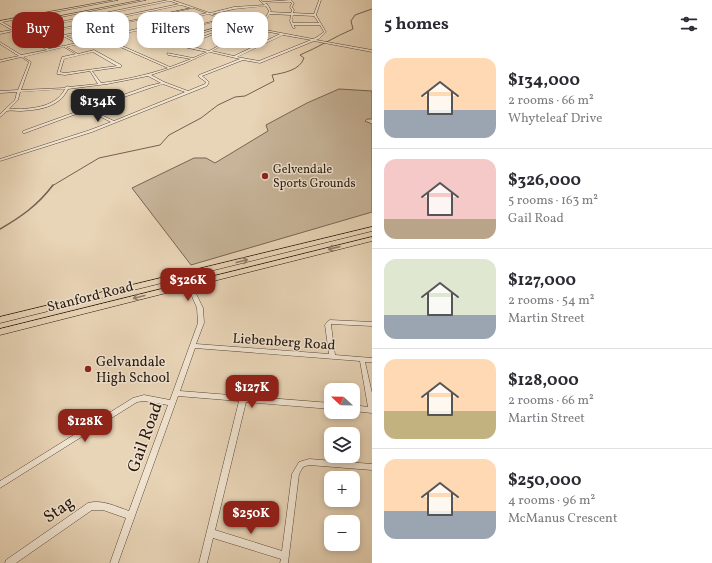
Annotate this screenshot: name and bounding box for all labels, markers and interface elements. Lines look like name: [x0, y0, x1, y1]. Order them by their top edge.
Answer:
chip: Buy: [12, 12, 64, 48]
chip: Rent: [72, 12, 129, 48]
chip: Filters: [137, 12, 204, 48]
chip: New: [212, 12, 268, 48]
text: 5 homes: [384, 13, 449, 36]
icon: filters: [678, 13, 700, 35]
text: $134,000: [508, 69, 580, 92]
icon: home: [416, 74, 464, 122]
pin: $134K: [70, 89, 126, 123]
text: 2 rooms · 66 m²: [508, 92, 594, 110]
text: $134K: [80, 93, 116, 111]
text: Whyteleaf Drive: [508, 110, 602, 128]
place label: Gelvendale Sports Grounds: [273, 162, 356, 192]
text: $326,000: [508, 169, 581, 192]
marker: Gelvendale Sports Grounds: [260, 171, 270, 181]
icon: home: [416, 175, 464, 223]
text: 5 rooms · 163 m²: [508, 192, 598, 210]
text: Gail Road: [508, 210, 564, 228]
one-way arrow: [328, 245, 341, 253]
one-way arrow: [235, 257, 248, 264]
pin: $326K: [160, 268, 216, 302]
text: $127,000: [508, 269, 576, 292]
text: $326K: [169, 272, 207, 290]
icon: home: [416, 275, 464, 323]
street label: Stanford Road: [45, 278, 136, 317]
text: 2 rooms · 54 m²: [508, 292, 595, 310]
one-way arrow: [132, 294, 145, 302]
text: Martin Street: [508, 310, 585, 328]
street label: Liebenberg Road: [232, 329, 336, 356]
place label: Gelvandale High School: [96, 353, 170, 388]
marker: Gelvandale High School: [83, 364, 93, 374]
text: $128,000: [508, 369, 579, 392]
pin: $127K: [224, 375, 280, 409]
icon: home: [416, 375, 464, 423]
text: $127K: [235, 379, 269, 397]
north arrow: [324, 383, 360, 419]
map controls: [324, 383, 360, 551]
text: 2 rooms · 66 m²: [508, 392, 594, 410]
street label: Gail Road: [122, 399, 169, 476]
pin: $128K: [57, 409, 113, 443]
text: Martin Street: [508, 410, 585, 428]
text: $128K: [67, 413, 103, 431]
button: layers: [324, 427, 360, 463]
text: $250,000: [508, 469, 581, 492]
button: +: [324, 471, 360, 507]
icon: home: [416, 475, 464, 523]
street label: Stag: [39, 491, 79, 529]
text: 4 rooms · 96 m²: [508, 492, 595, 510]
pin: $250K: [223, 501, 279, 535]
text: $250K: [232, 505, 270, 523]
text: McManus Crescent: [508, 510, 617, 528]
button: −: [324, 515, 360, 551]

